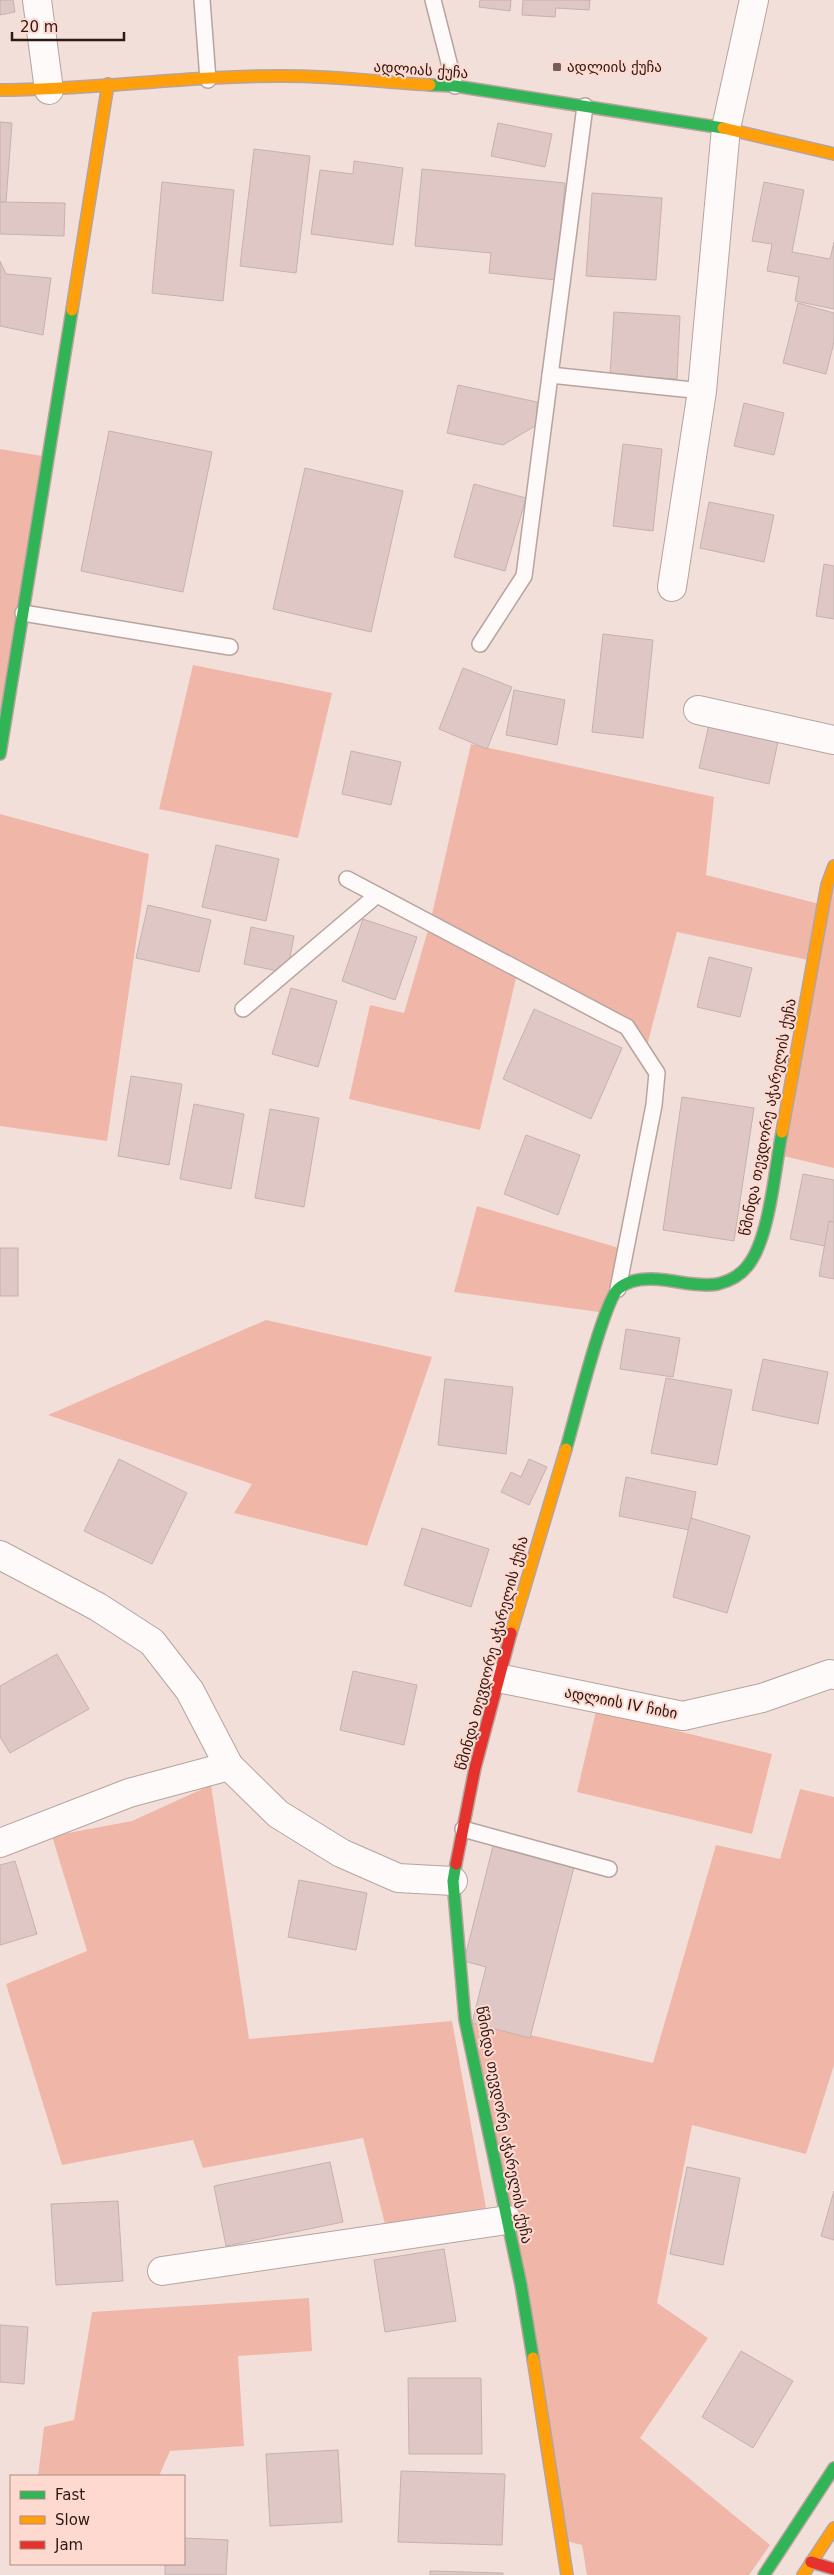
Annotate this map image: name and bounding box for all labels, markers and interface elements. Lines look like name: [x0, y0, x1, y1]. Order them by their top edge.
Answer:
scale bar: [12, 10, 125, 42]
text: 20 m: [20, 18, 58, 36]
street label: ადლიას ქუჩა: [373, 58, 469, 82]
place label: ადლიის ქუჩა: [567, 58, 662, 76]
marker: ადლიის ქუჩა: [551, 61, 563, 73]
street label: წმინდა თევდორე აჭარელის ქუჩა: [736, 997, 800, 1237]
street label: წმინდა თევდორე აჭარელის ქუჩა: [452, 1534, 532, 1772]
street label: ადლიის IV ჩიხი: [563, 1683, 679, 1723]
street label: წმინდა თევდორე აჭარელის ქუჩა: [472, 2005, 536, 2245]
legend: [10, 2475, 185, 2565]
text: Fast: [55, 2486, 85, 2504]
text: Slow: [55, 2511, 90, 2529]
text: Jam: [54, 2536, 83, 2554]

